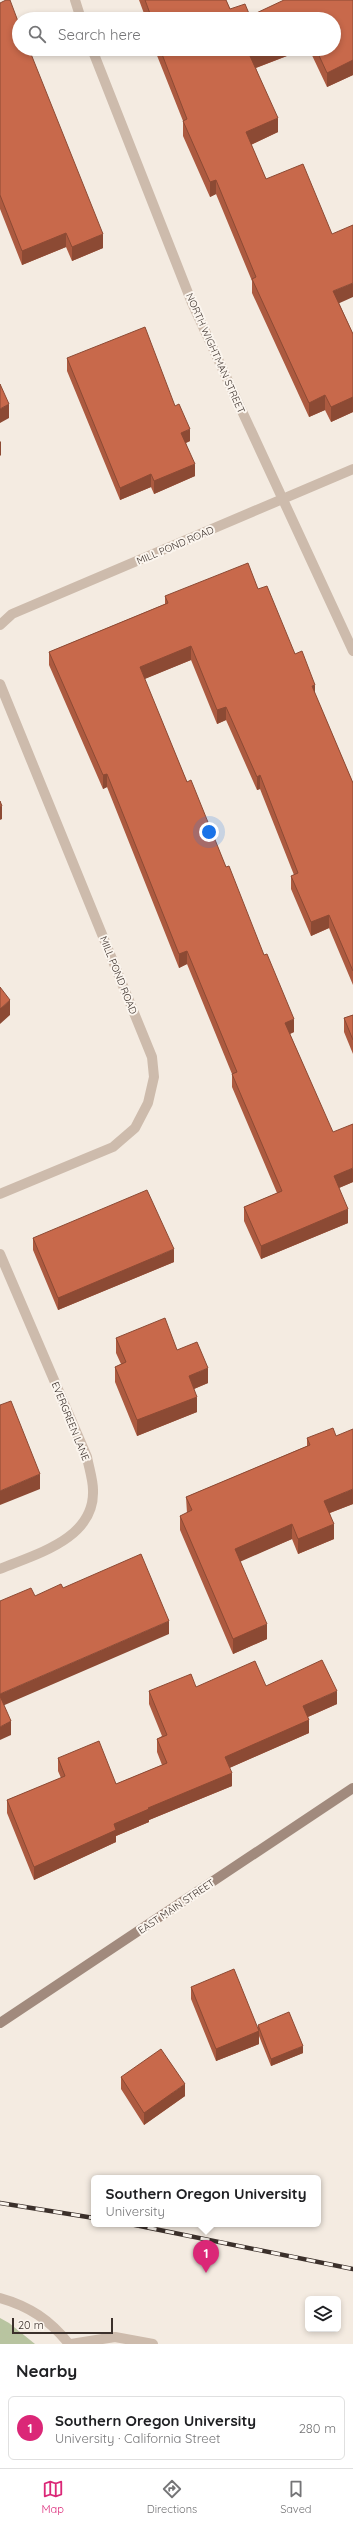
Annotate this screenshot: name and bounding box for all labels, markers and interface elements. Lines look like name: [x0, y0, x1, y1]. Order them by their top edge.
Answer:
search box: [12, 12, 341, 56]
icon: search: [26, 23, 48, 45]
text: Search here: [58, 25, 141, 44]
street label: NORTH WIGHTMAN STREET: [183, 291, 248, 415]
street label: MILL POND ROAD: [135, 523, 216, 568]
your location: [199, 822, 219, 842]
street label: MILL POND ROAD: [97, 934, 140, 1016]
street label: EVERGREEN LANE: [49, 1380, 92, 1463]
street label: EAST MAIN STREET: [136, 1876, 217, 1937]
popup: [91, 2175, 321, 2227]
text: Southern Oregon University: [105, 2184, 307, 2203]
text: University: [105, 2203, 165, 2219]
pin: 1: [193, 2240, 219, 2273]
map controls: [305, 2296, 341, 2332]
button: layers: [305, 2296, 341, 2332]
scale bar: [12, 2316, 113, 2335]
text: 20 m: [18, 2318, 44, 2332]
text: Nearby: [16, 2360, 77, 2381]
text: Southern Oregon University: [55, 2411, 256, 2430]
text: 1: [27, 2420, 33, 2436]
text: 280 m: [299, 2420, 336, 2436]
text: University · California Street: [55, 2430, 220, 2446]
tab: Map: [41, 2478, 64, 2516]
tab: Directions: [147, 2478, 197, 2516]
tab: Saved: [280, 2478, 312, 2516]

